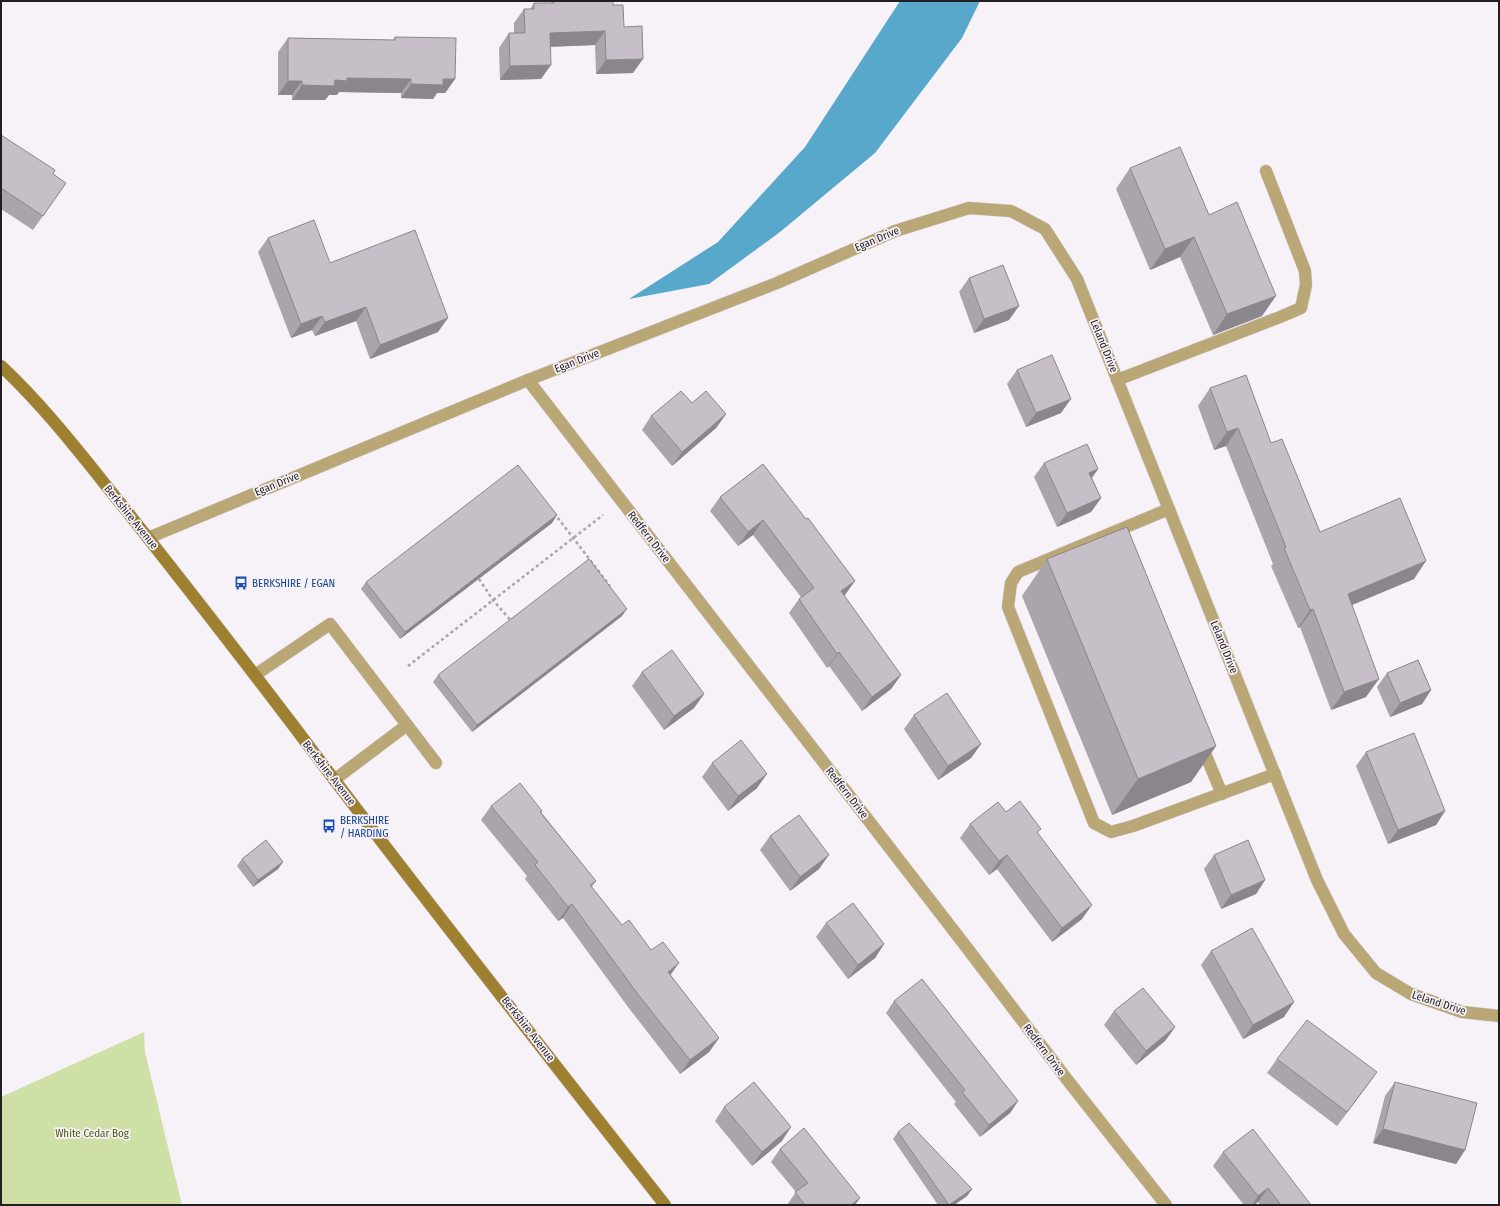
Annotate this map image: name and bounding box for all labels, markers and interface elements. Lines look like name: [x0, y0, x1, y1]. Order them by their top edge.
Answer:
street label: Egan Drive: [853, 224, 901, 254]
street label: Leland Drive: [1088, 318, 1120, 374]
street label: Egan Drive: [553, 347, 601, 375]
street label: Egan Drive: [253, 469, 301, 499]
street label: Berkshire Avenue: [101, 483, 161, 551]
street label: Redfern Drive: [625, 509, 673, 565]
bus stop icon: BERKSHIRE / EGAN: [233, 575, 249, 591]
place label: BERKSHIRE / EGAN: [252, 577, 335, 590]
street label: Leland Drive: [1208, 619, 1240, 675]
street label: Berkshire Avenue: [300, 738, 358, 808]
street label: Redfern Drive: [823, 765, 871, 821]
place label: BERKSHIRE / HARDING: [340, 814, 389, 840]
bus stop icon: BERKSHIRE / HARDING: [321, 818, 337, 834]
street label: Leland Drive: [1410, 988, 1468, 1018]
street label: Berkshire Avenue: [499, 994, 557, 1064]
street label: Redfern Drive: [1020, 1022, 1068, 1078]
park label: White Cedar Bog: [55, 1127, 130, 1140]

